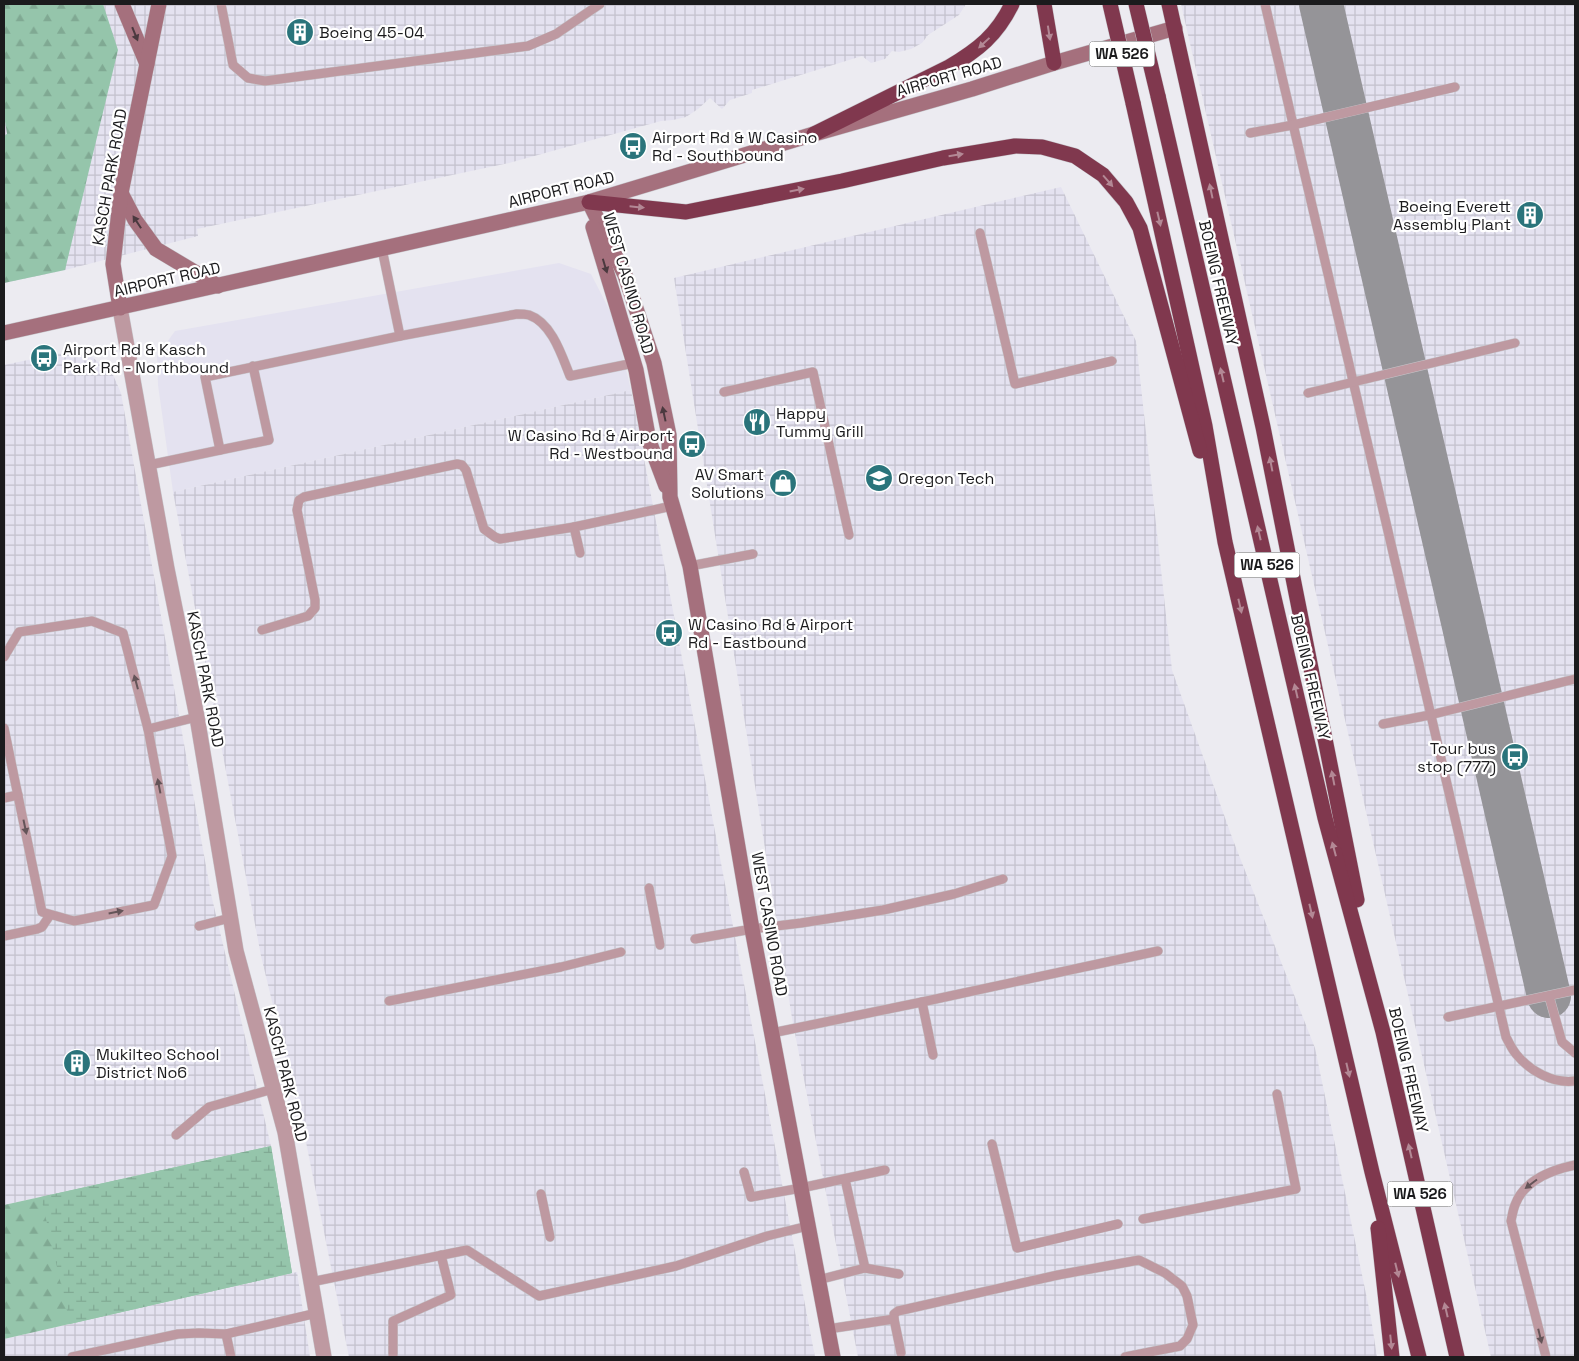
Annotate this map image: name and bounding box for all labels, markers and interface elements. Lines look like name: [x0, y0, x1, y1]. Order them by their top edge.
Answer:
building icon: Boeing 45-04: [285, 17, 315, 47]
place label: Boeing 45-04: [319, 22, 424, 43]
one-way arrow: [1046, 26, 1054, 42]
one-way arrow: [131, 27, 139, 41]
one-way arrow: [978, 37, 990, 49]
road number: WA 526: [1090, 42, 1154, 66]
street label: AIRPORT ROAD: [894, 51, 1004, 102]
street label: KASCH PARK ROAD: [87, 107, 132, 247]
place label: Airport Rd & W Casino Rd - Southbound: [652, 127, 817, 166]
bus stop icon: Airport Rd & W Casino Rd - Southbound: [618, 131, 648, 161]
one-way arrow: [948, 151, 964, 159]
street label: AIRPORT ROAD: [506, 166, 616, 213]
one-way arrow: [1102, 174, 1114, 186]
one-way arrow: [1207, 183, 1215, 199]
one-way arrow: [790, 186, 805, 194]
place label: Boeing Everett Assembly Plant: [1393, 196, 1511, 235]
building icon: Boeing Everett Assembly Plant: [1515, 200, 1545, 230]
one-way arrow: [630, 203, 646, 211]
street label: WEST CASINO ROAD: [598, 210, 659, 356]
one-way arrow: [1155, 212, 1163, 227]
one-way arrow: [132, 216, 142, 229]
street label: BOEING FREEWAY: [1194, 218, 1243, 348]
street label: AIRPORT ROAD: [112, 257, 222, 302]
one-way arrow: [601, 259, 609, 274]
place label: Airport Rd & Kasch Park Rd - Northbound: [63, 339, 229, 378]
bus stop icon: Airport Rd & Kasch Park Rd - Northbound: [29, 343, 59, 373]
one-way arrow: [1218, 367, 1226, 382]
place label: Happy Tummy Grill: [776, 403, 864, 442]
one-way arrow: [660, 405, 668, 421]
restaurant icon: Happy Tummy Grill: [742, 407, 772, 437]
place label: W Casino Rd & Airport Rd - Westbound: [508, 425, 673, 464]
bus stop icon: W Casino Rd & Airport Rd - Westbound: [677, 429, 707, 459]
one-way arrow: [1267, 456, 1275, 471]
school or university icon: Oregon Tech: [864, 463, 894, 493]
place label: AV Smart Solutions: [691, 464, 764, 503]
shop icon: AV Smart Solutions: [768, 468, 798, 498]
place label: Oregon Tech: [898, 468, 994, 489]
one-way arrow: [1255, 526, 1263, 541]
road number: WA 526: [1234, 552, 1300, 578]
one-way arrow: [1236, 599, 1244, 614]
street label: KASCH PARK ROAD: [182, 609, 229, 749]
street label: BOEING FREEWAY: [1286, 612, 1335, 742]
place label: W Casino Rd & Airport Rd - Eastbound: [688, 614, 853, 653]
bus stop icon: W Casino Rd & Airport Rd - Eastbound: [654, 618, 684, 648]
one-way arrow: [131, 674, 139, 689]
one-way arrow: [1292, 684, 1300, 699]
place label: Tour bus stop (777): [1417, 738, 1496, 777]
bus stop icon: Tour bus stop (777): [1500, 742, 1530, 772]
one-way arrow: [1329, 770, 1337, 785]
one-way arrow: [155, 778, 163, 794]
one-way arrow: [21, 819, 29, 835]
one-way arrow: [1330, 842, 1338, 857]
street label: WEST CASINO ROAD: [746, 850, 793, 998]
one-way arrow: [1307, 904, 1315, 919]
one-way arrow: [108, 908, 124, 916]
street label: KASCH PARK ROAD: [259, 1004, 312, 1144]
street label: BOEING FREEWAY: [1384, 1005, 1433, 1135]
place label: Mukilteo School District No6: [96, 1044, 220, 1083]
building icon: Mukilteo School District No6: [62, 1048, 92, 1078]
one-way arrow: [1344, 1062, 1352, 1077]
one-way arrow: [1406, 1144, 1414, 1159]
one-way arrow: [1524, 1179, 1538, 1189]
road number: WA 526: [1388, 1182, 1452, 1206]
one-way arrow: [1393, 1263, 1401, 1278]
one-way arrow: [1442, 1302, 1450, 1317]
one-way arrow: [1536, 1329, 1544, 1344]
one-way arrow: [1387, 1335, 1395, 1351]

